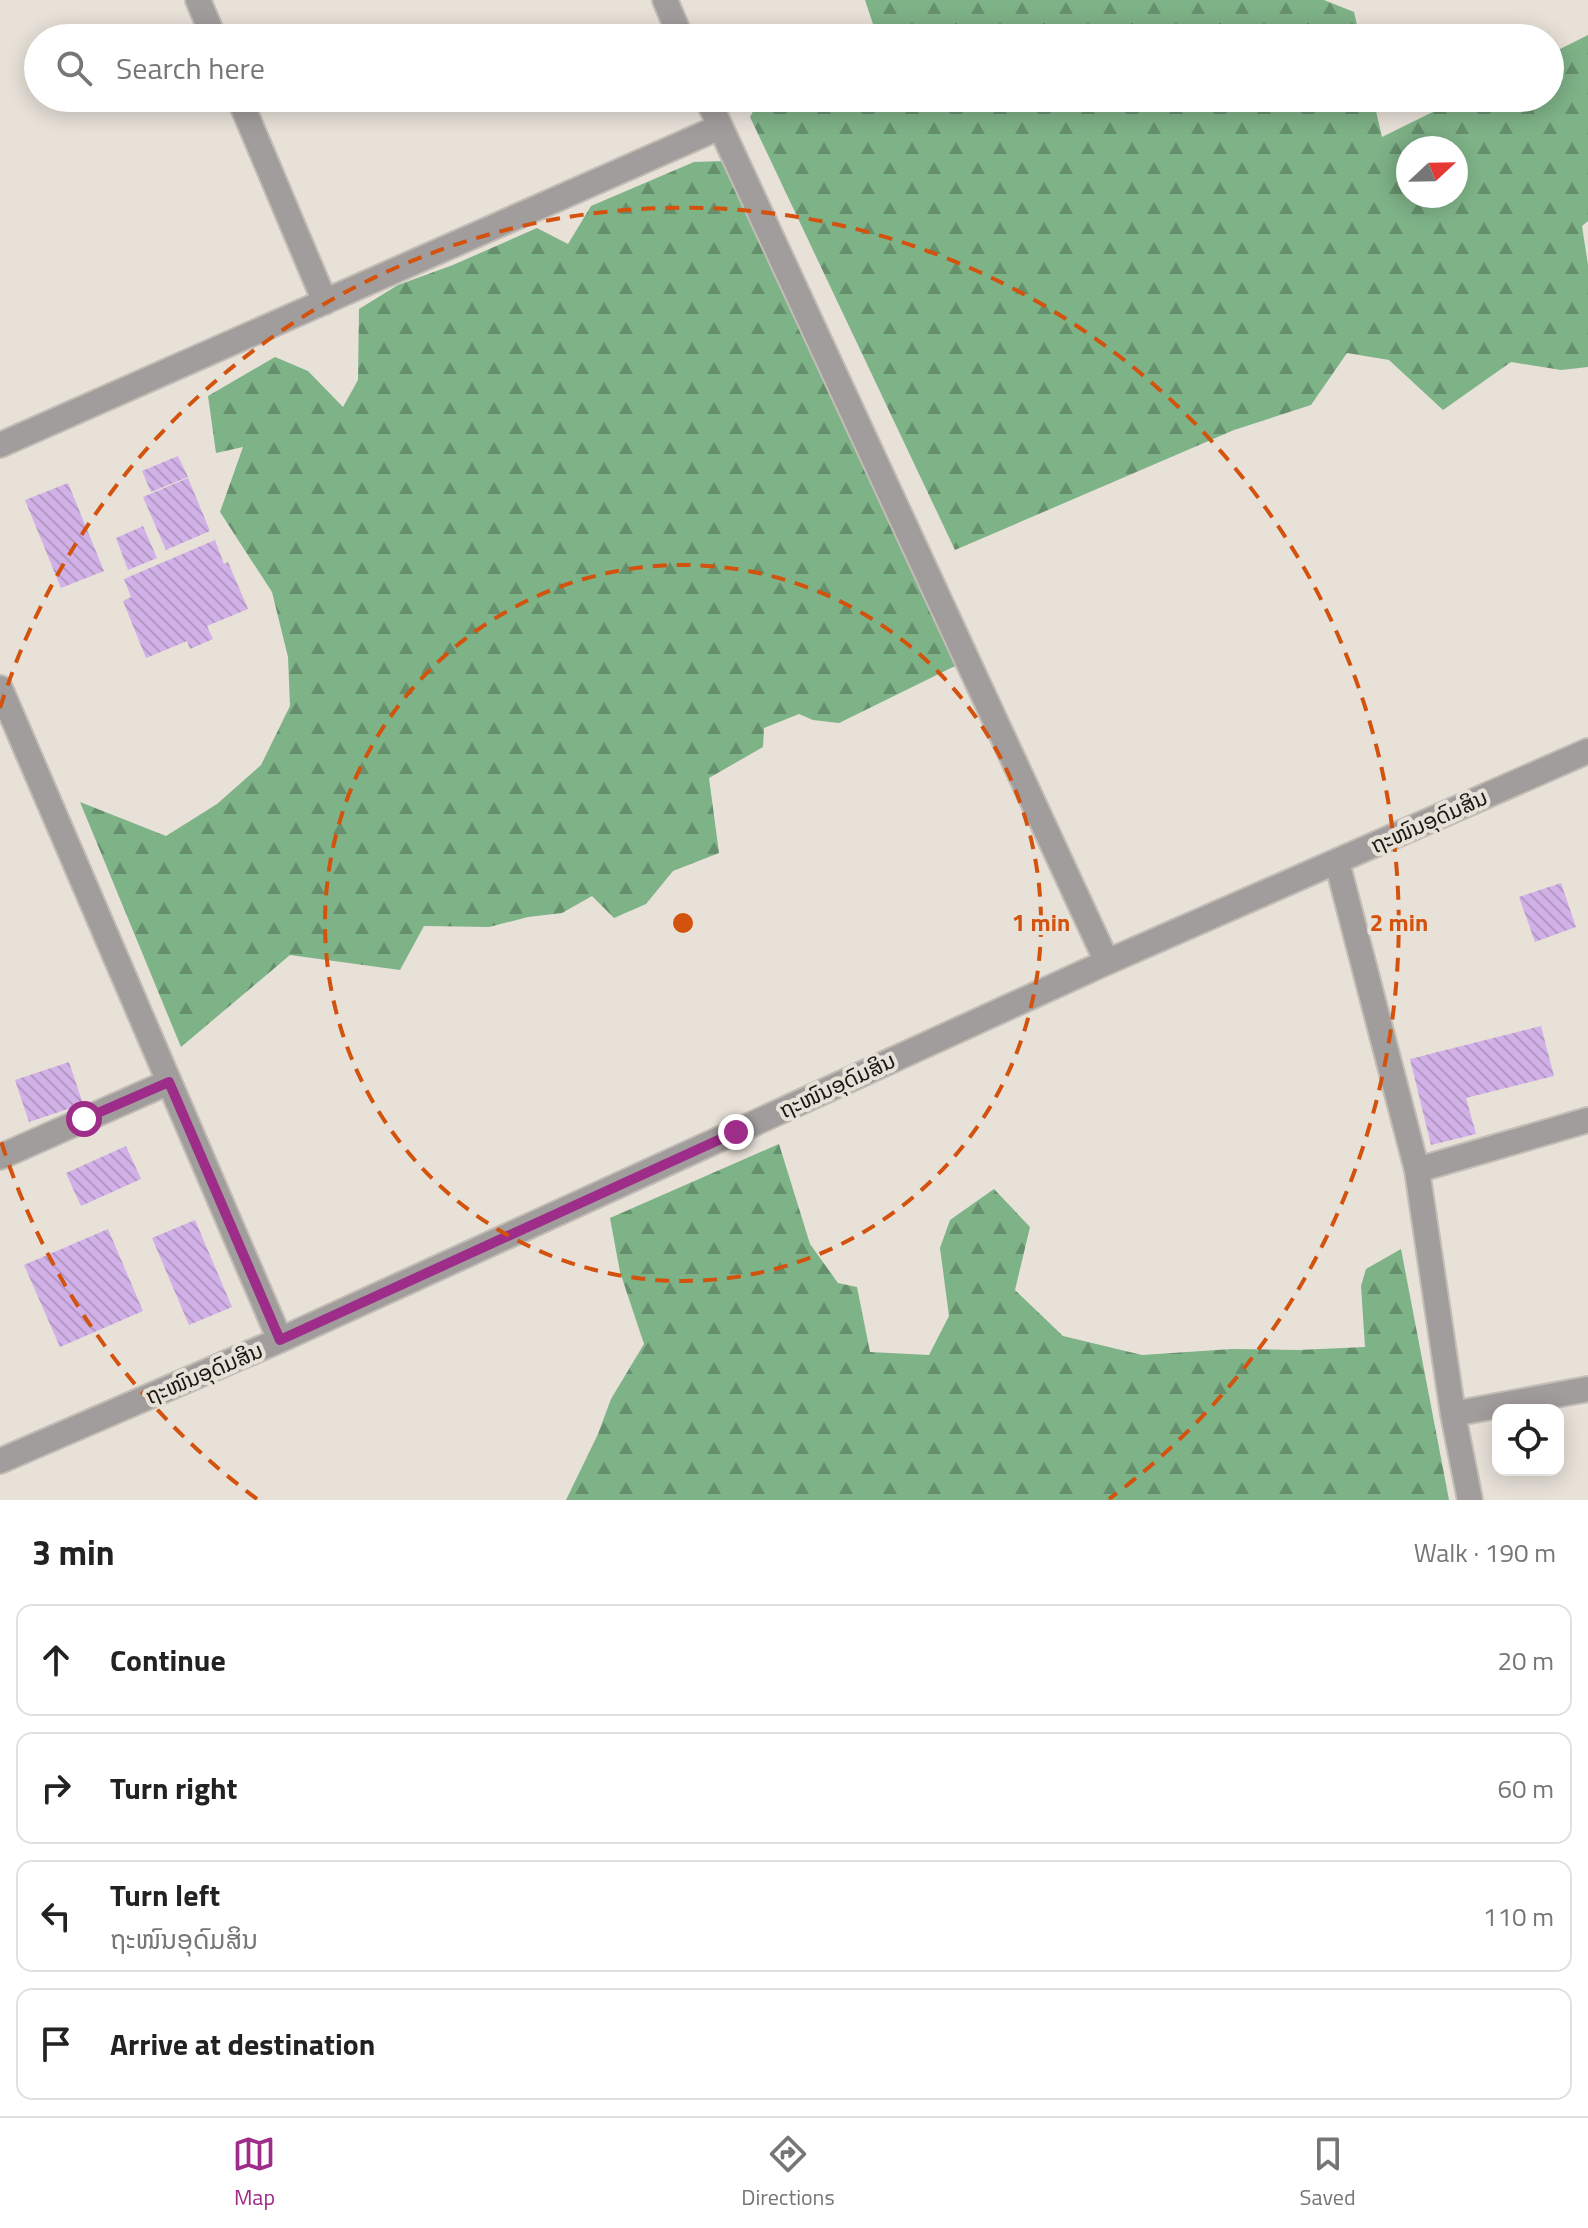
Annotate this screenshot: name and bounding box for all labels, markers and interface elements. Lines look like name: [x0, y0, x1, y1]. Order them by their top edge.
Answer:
search box: [24, 24, 1564, 112]
text: Search here: [116, 45, 265, 91]
icon: search: [52, 46, 96, 90]
north arrow: [1396, 136, 1468, 208]
street label: ຖະໜົນອຸດົມສິນ: [1365, 780, 1493, 862]
text: 1 min: [1012, 904, 1070, 940]
text: 2 min: [1370, 904, 1428, 940]
centre of rings: [669, 909, 697, 937]
street label: ຖະໜົນອຸດົມສິນ: [773, 1043, 901, 1127]
route start: [66, 1101, 102, 1137]
route end: [718, 1114, 754, 1150]
street label: ຖະໜົນອຸດົມສິນ: [140, 1333, 268, 1413]
map controls: [1492, 1404, 1564, 1476]
button: locate: [1492, 1404, 1564, 1476]
text: 3 min: [32, 1526, 115, 1578]
text: Walk · 190 m: [1414, 1533, 1556, 1572]
text: Continue: [110, 1637, 226, 1683]
icon: ahead: [34, 1638, 78, 1682]
text: 20 m: [1497, 1641, 1554, 1680]
text: Turn right: [110, 1765, 238, 1811]
icon: right: [34, 1766, 78, 1810]
text: 60 m: [1497, 1769, 1554, 1808]
text: Turn left: [110, 1872, 220, 1918]
icon: left: [34, 1894, 78, 1938]
text: 110 m: [1483, 1897, 1554, 1936]
text: ຖະໜົນອຸດົມສິນ: [110, 1920, 258, 1959]
text: Arrive at destination: [110, 2021, 375, 2067]
icon: arrive: [34, 2022, 78, 2066]
tab: Map: [232, 2132, 276, 2214]
tab: Directions: [741, 2132, 835, 2214]
tab: Saved: [1300, 2132, 1356, 2214]

